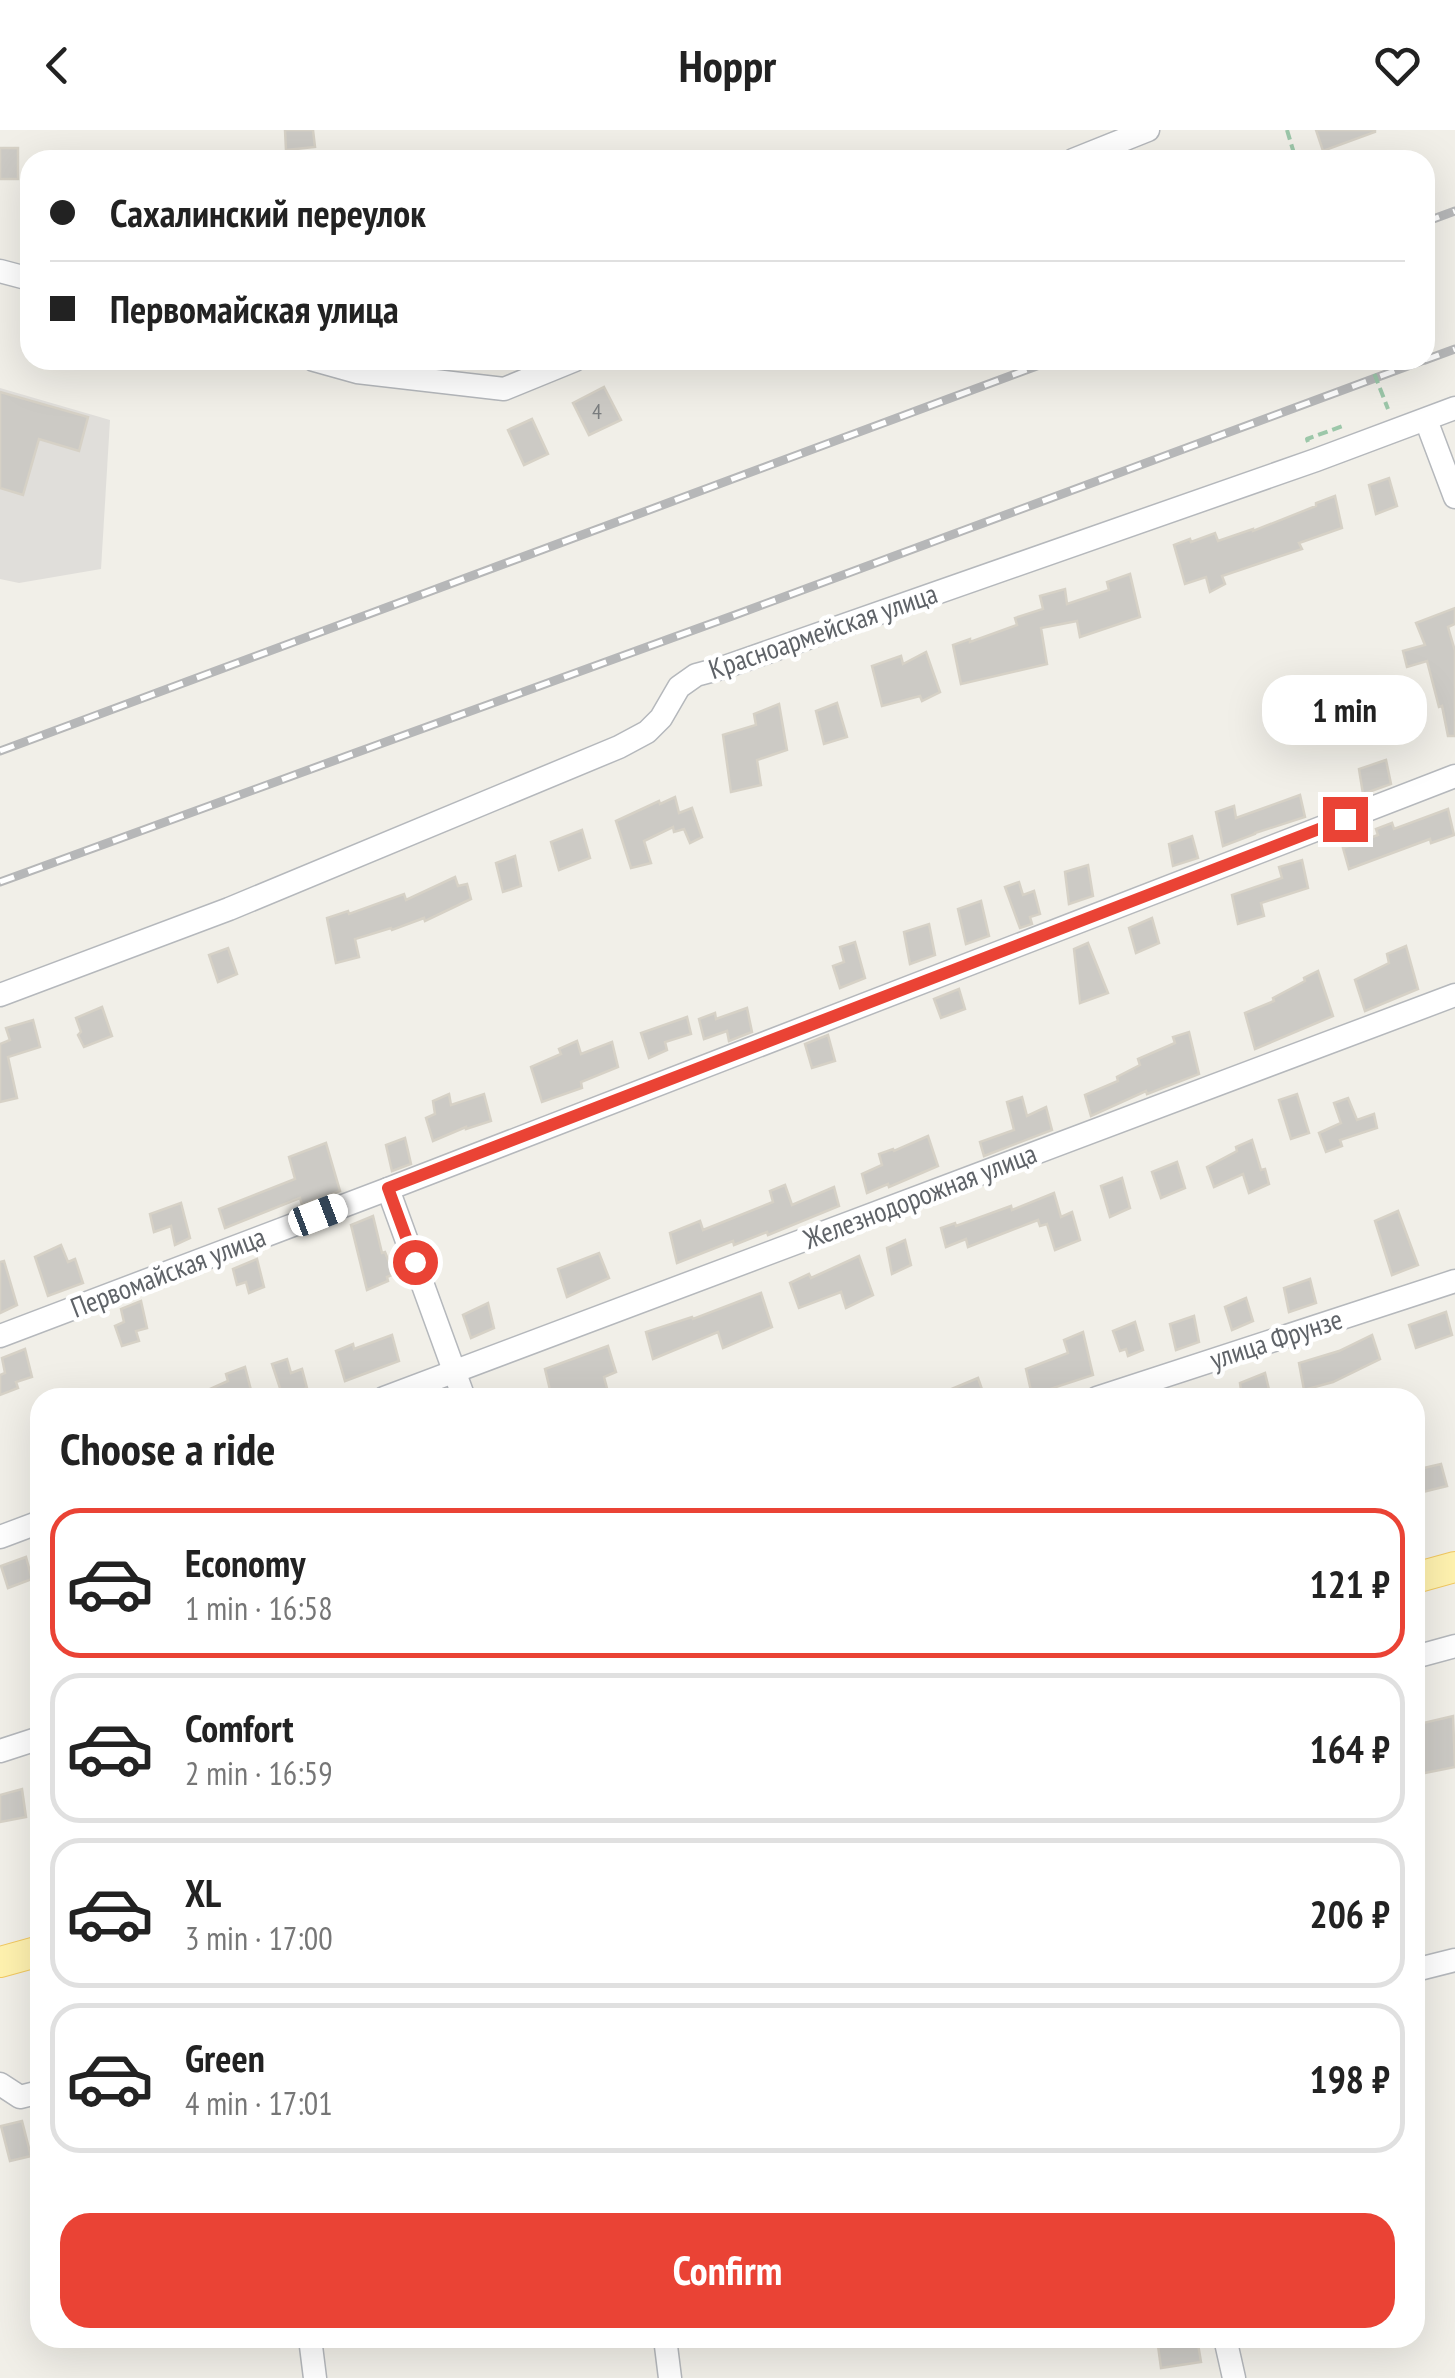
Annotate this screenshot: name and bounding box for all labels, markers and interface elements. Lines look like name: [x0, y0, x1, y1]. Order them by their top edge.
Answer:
text: Hoppr: [679, 36, 776, 94]
icon: back: [30, 38, 85, 93]
icon: heart: [1370, 38, 1425, 93]
text: Сахалинский переулок: [110, 188, 426, 237]
text: Первомайская улица: [110, 284, 399, 333]
house number: 4: [592, 397, 602, 425]
street label: Красноармейская улица: [704, 574, 942, 687]
callout: 1 min: [1262, 674, 1428, 744]
text: 1 min: [1312, 689, 1377, 731]
route end: [1323, 797, 1368, 842]
street label: Железнодорожная улица: [797, 1134, 1042, 1257]
car: [285, 1190, 351, 1240]
street label: Первомайская улица: [65, 1217, 271, 1326]
route start: [393, 1240, 438, 1285]
street label: улица Фрунзе: [1205, 1300, 1347, 1377]
text: Choose a ride: [60, 1419, 275, 1477]
icon: car: [65, 1538, 155, 1628]
text: Economy: [185, 1538, 305, 1587]
text: 121 ₽: [1310, 1559, 1390, 1608]
text: 1 min · 16:58: [185, 1587, 333, 1629]
icon: car: [65, 1703, 155, 1793]
text: Comfort: [185, 1703, 294, 1752]
text: 164 ₽: [1310, 1724, 1390, 1773]
text: 2 min · 16:59: [185, 1752, 333, 1794]
icon: car: [65, 1868, 155, 1958]
text: XL: [185, 1868, 221, 1917]
text: 206 ₽: [1310, 1889, 1390, 1938]
text: 3 min · 17:00: [185, 1917, 333, 1959]
icon: car: [65, 2033, 155, 2123]
text: Green: [185, 2033, 265, 2082]
text: 198 ₽: [1310, 2054, 1390, 2103]
text: 4 min · 17:01: [185, 2082, 333, 2124]
button: Confirm: [60, 2213, 1395, 2328]

